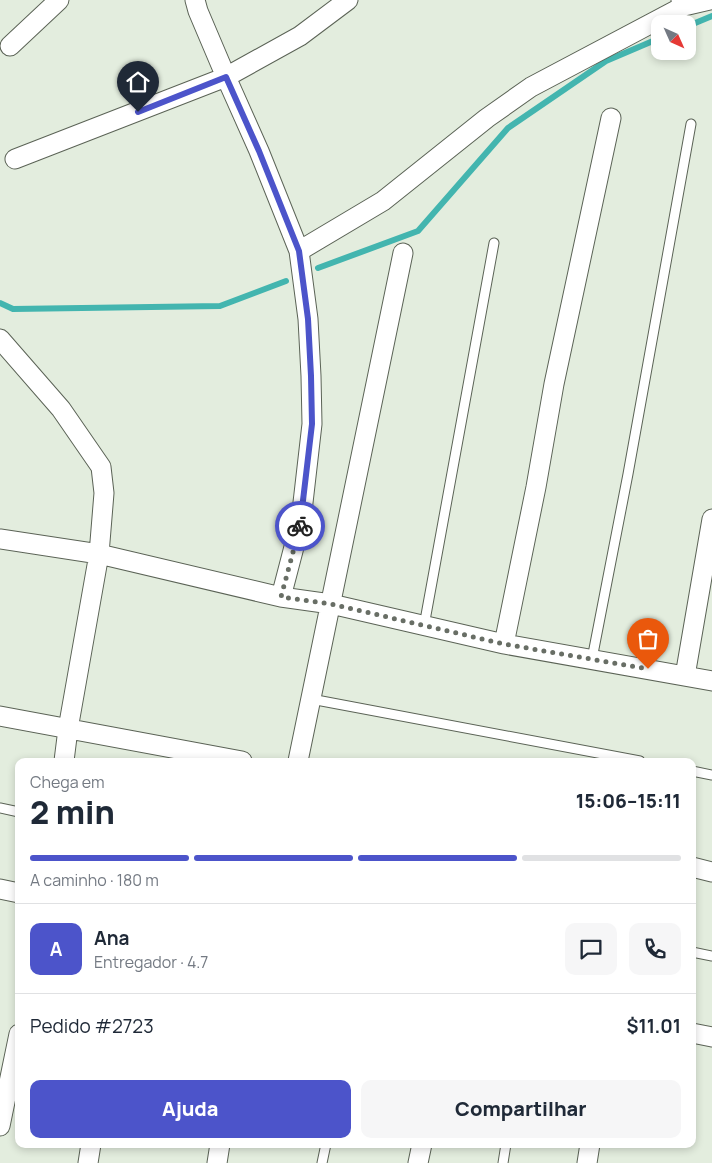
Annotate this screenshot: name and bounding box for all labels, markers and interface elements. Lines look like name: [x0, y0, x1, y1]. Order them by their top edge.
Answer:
north arrow: [651, 15, 696, 60]
map controls: [651, 15, 696, 60]
pin: [117, 61, 159, 112]
icon: home: [124, 68, 152, 96]
courier: [275, 501, 325, 551]
icon: bike: [286, 512, 314, 540]
pin: [627, 618, 669, 669]
icon: bag: [634, 625, 662, 653]
text: Chega em: [30, 771, 105, 793]
text: 15:06–15:11: [576, 788, 681, 814]
text: 2 min: [30, 790, 115, 834]
text: A caminho · 180 m: [30, 869, 159, 891]
button: chat: [565, 923, 617, 975]
button: phone: [629, 923, 681, 975]
text: Ana: [94, 925, 130, 951]
text: A: [50, 936, 62, 962]
text: Entregador · 4.7: [94, 951, 208, 973]
text: Pedido #2723: [30, 1013, 154, 1039]
text: $11.01: [627, 1013, 681, 1039]
button: Ajuda: [30, 1080, 351, 1138]
button: Compartilhar: [361, 1080, 681, 1138]

